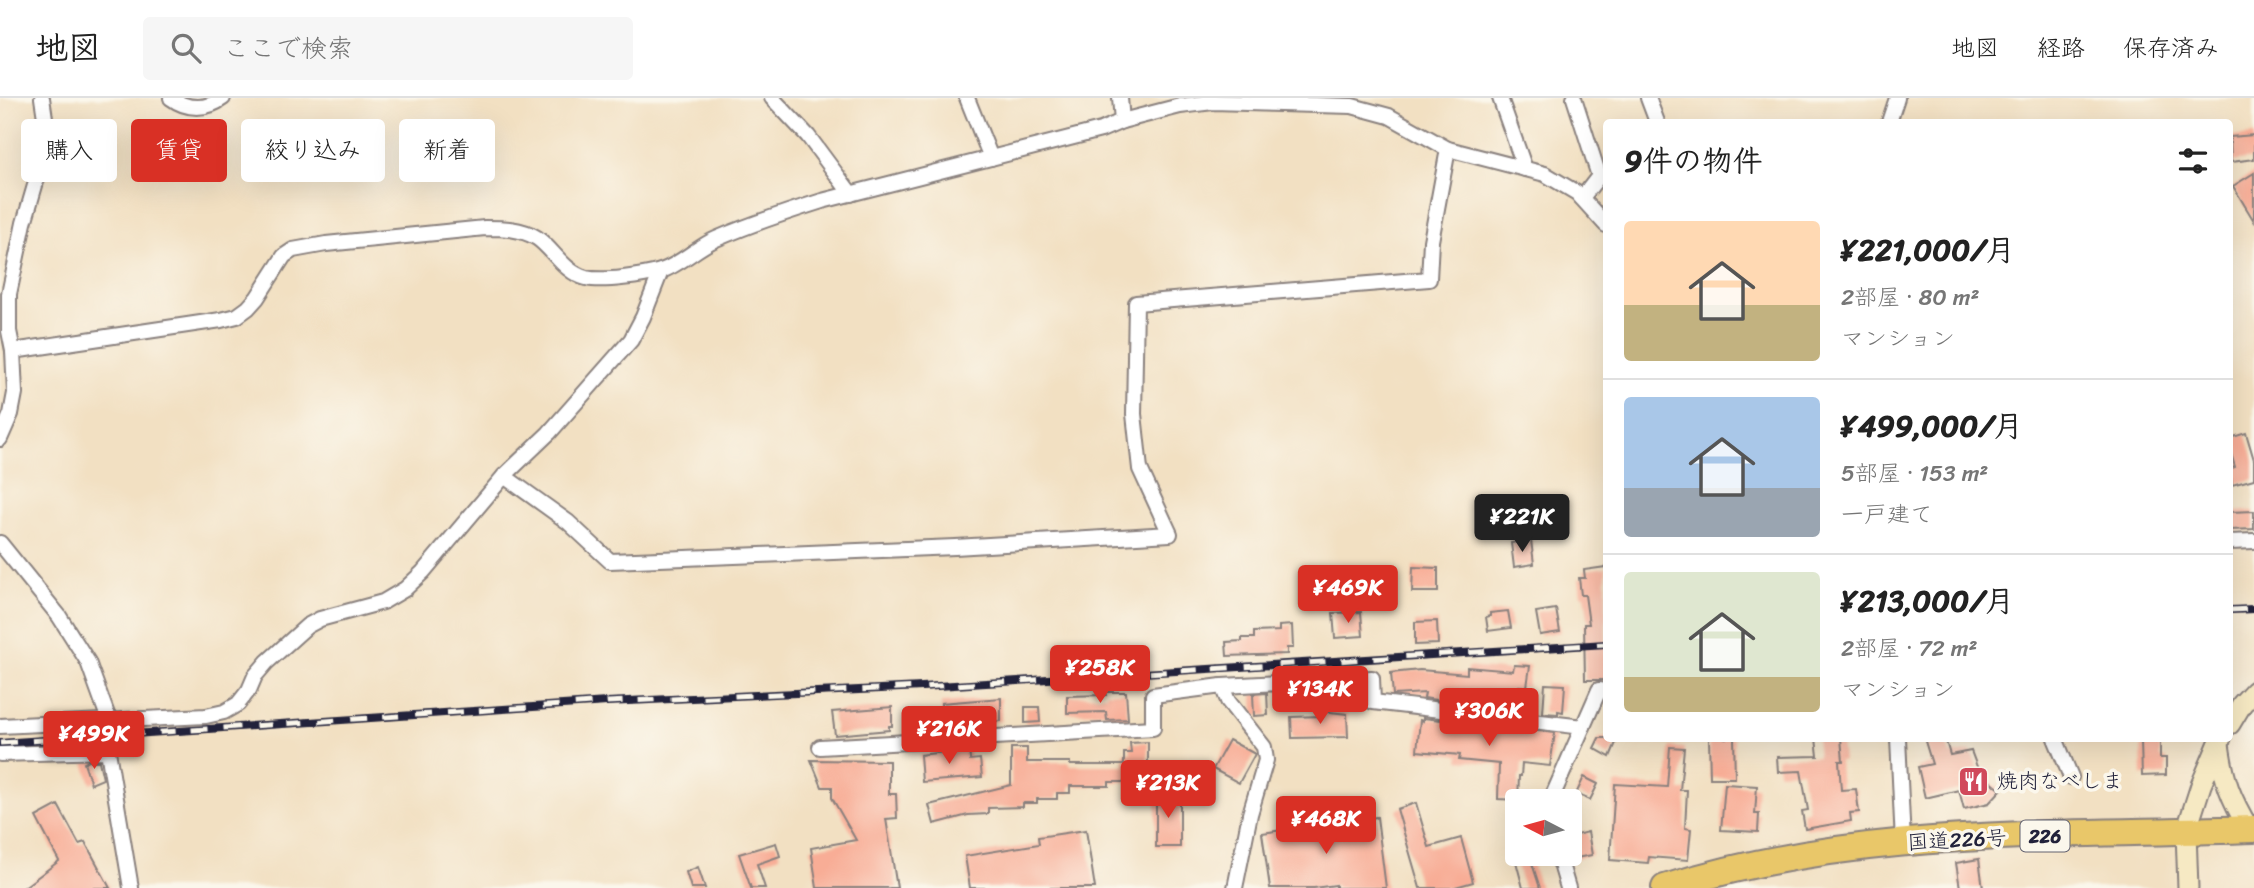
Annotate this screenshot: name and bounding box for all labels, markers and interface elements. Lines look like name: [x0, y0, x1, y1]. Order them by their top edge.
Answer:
search box: [143, 17, 633, 80]
text: 地図: [35, 19, 101, 77]
text: ここで検索: [223, 25, 353, 71]
text: 地図: [1951, 27, 1999, 69]
text: 経路: [2037, 27, 2085, 69]
text: 保存済み: [2123, 27, 2219, 69]
icon: search: [167, 29, 205, 67]
chip: 購入: [21, 119, 117, 182]
chip: 賃貸: [131, 119, 227, 182]
chip: 絞り込み: [241, 119, 385, 182]
chip: 新着: [399, 119, 495, 182]
text: 9件の物件: [1624, 134, 1762, 188]
icon: filters: [2174, 142, 2212, 180]
text: ¥221,000/月: [1841, 223, 2015, 277]
icon: home: [1680, 249, 1764, 333]
text: 2部屋 · 80 m²: [1841, 277, 1979, 318]
text: マンション: [1841, 318, 1955, 359]
text: ¥499,000/月: [1841, 399, 2023, 453]
icon: home: [1680, 425, 1764, 509]
text: 5部屋 · 153 m²: [1841, 453, 1988, 494]
pin: ¥221K: [1473, 494, 1571, 554]
text: 一戸建て: [1841, 494, 1933, 535]
text: ¥221K: [1490, 496, 1554, 537]
pin: ¥469K: [1299, 566, 1397, 625]
text: ¥469K: [1314, 567, 1382, 608]
text: ¥213,000/月: [1841, 574, 2014, 628]
icon: home: [1680, 600, 1764, 684]
text: 2部屋 · 72 m²: [1841, 628, 1977, 669]
pin: ¥258K: [1051, 646, 1149, 705]
text: ¥258K: [1066, 647, 1134, 688]
pin: ¥134K: [1271, 666, 1369, 726]
text: ¥134K: [1288, 668, 1352, 709]
text: マンション: [1841, 669, 1955, 710]
pin: ¥306K: [1440, 688, 1538, 748]
text: ¥306K: [1456, 690, 1522, 731]
pin: ¥216K: [900, 706, 998, 766]
text: ¥216K: [918, 708, 980, 749]
pin: ¥499K: [45, 712, 143, 771]
text: ¥499K: [59, 713, 129, 754]
pin: ¥213K: [1119, 760, 1217, 820]
text: ¥213K: [1137, 762, 1199, 803]
place label: 焼肉なべしま: [1997, 762, 2123, 800]
restaurant icon: 焼肉なべしま: [1957, 764, 1991, 798]
north arrow: [1505, 789, 1582, 866]
map controls: [1505, 789, 1582, 866]
pin: ¥468K: [1277, 796, 1375, 856]
text: ¥468K: [1292, 798, 1360, 839]
street label: 国道226号: [1906, 818, 2008, 862]
road number: 226: [2021, 820, 2070, 852]

